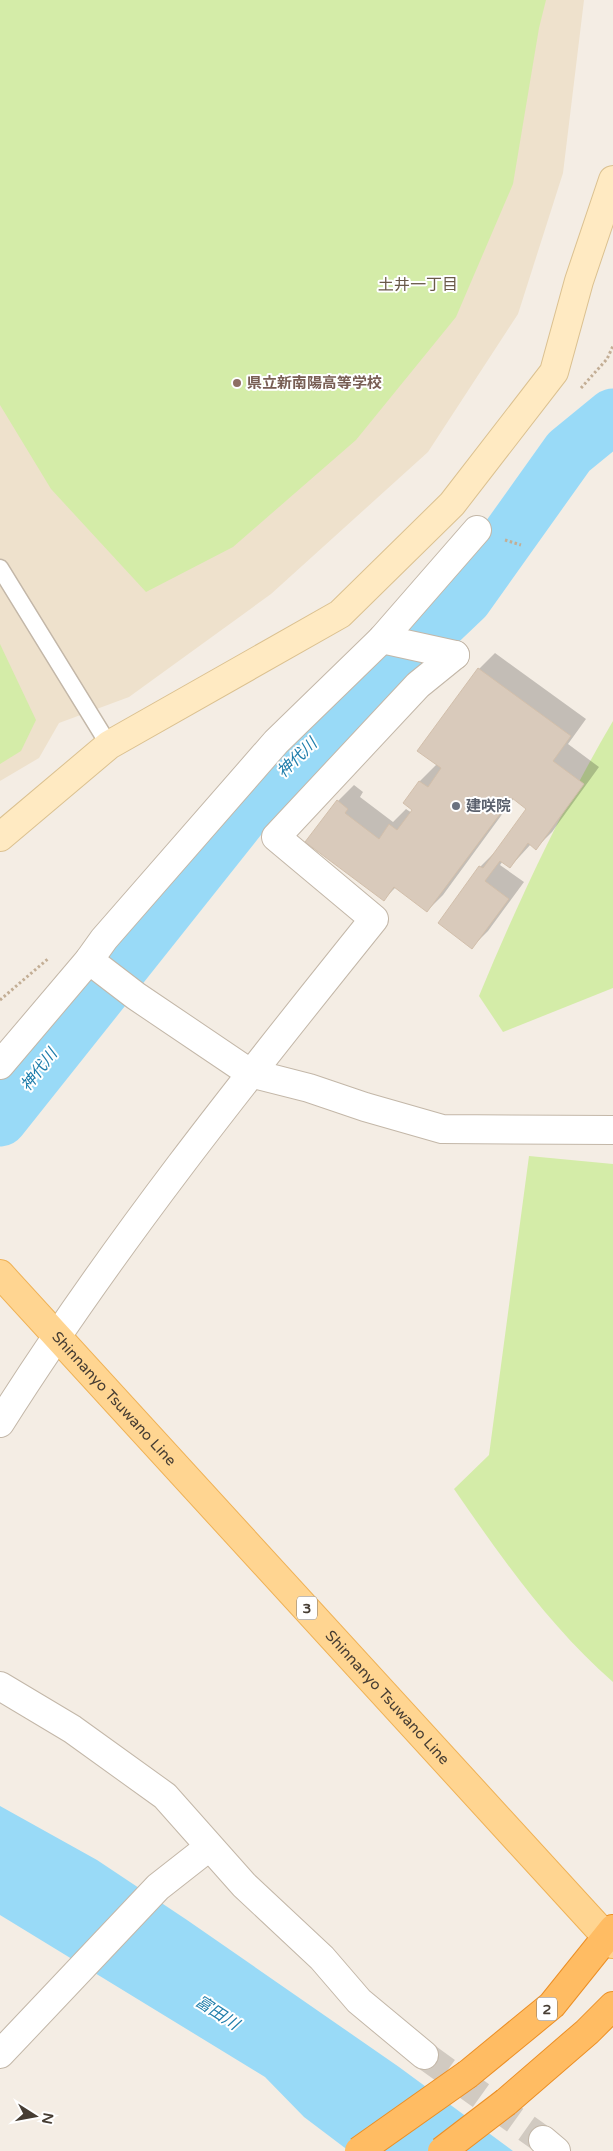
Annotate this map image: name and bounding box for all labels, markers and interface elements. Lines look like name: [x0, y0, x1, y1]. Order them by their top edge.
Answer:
district label: 土井一丁目: [378, 275, 458, 295]
place label: 県立新南陽高等学校: [247, 374, 382, 392]
marker: 県立新南陽高等学校: [231, 377, 243, 389]
water label: 神代川: [273, 733, 323, 782]
place label: 建咲院: [466, 797, 511, 815]
marker: 建咲院: [450, 800, 462, 812]
water label: 神代川: [16, 1043, 63, 1095]
street label: Shinnanyo Tsuwano Line: [48, 1328, 180, 1470]
road number: 3: [297, 1596, 317, 1620]
street label: Shinnanyo Tsuwano Line: [322, 1627, 453, 1768]
water label: 富田川: [191, 1992, 244, 2036]
road number: 2: [537, 1998, 557, 2020]
north arrow: [10, 2091, 60, 2141]
text: N: [38, 2111, 57, 2126]

